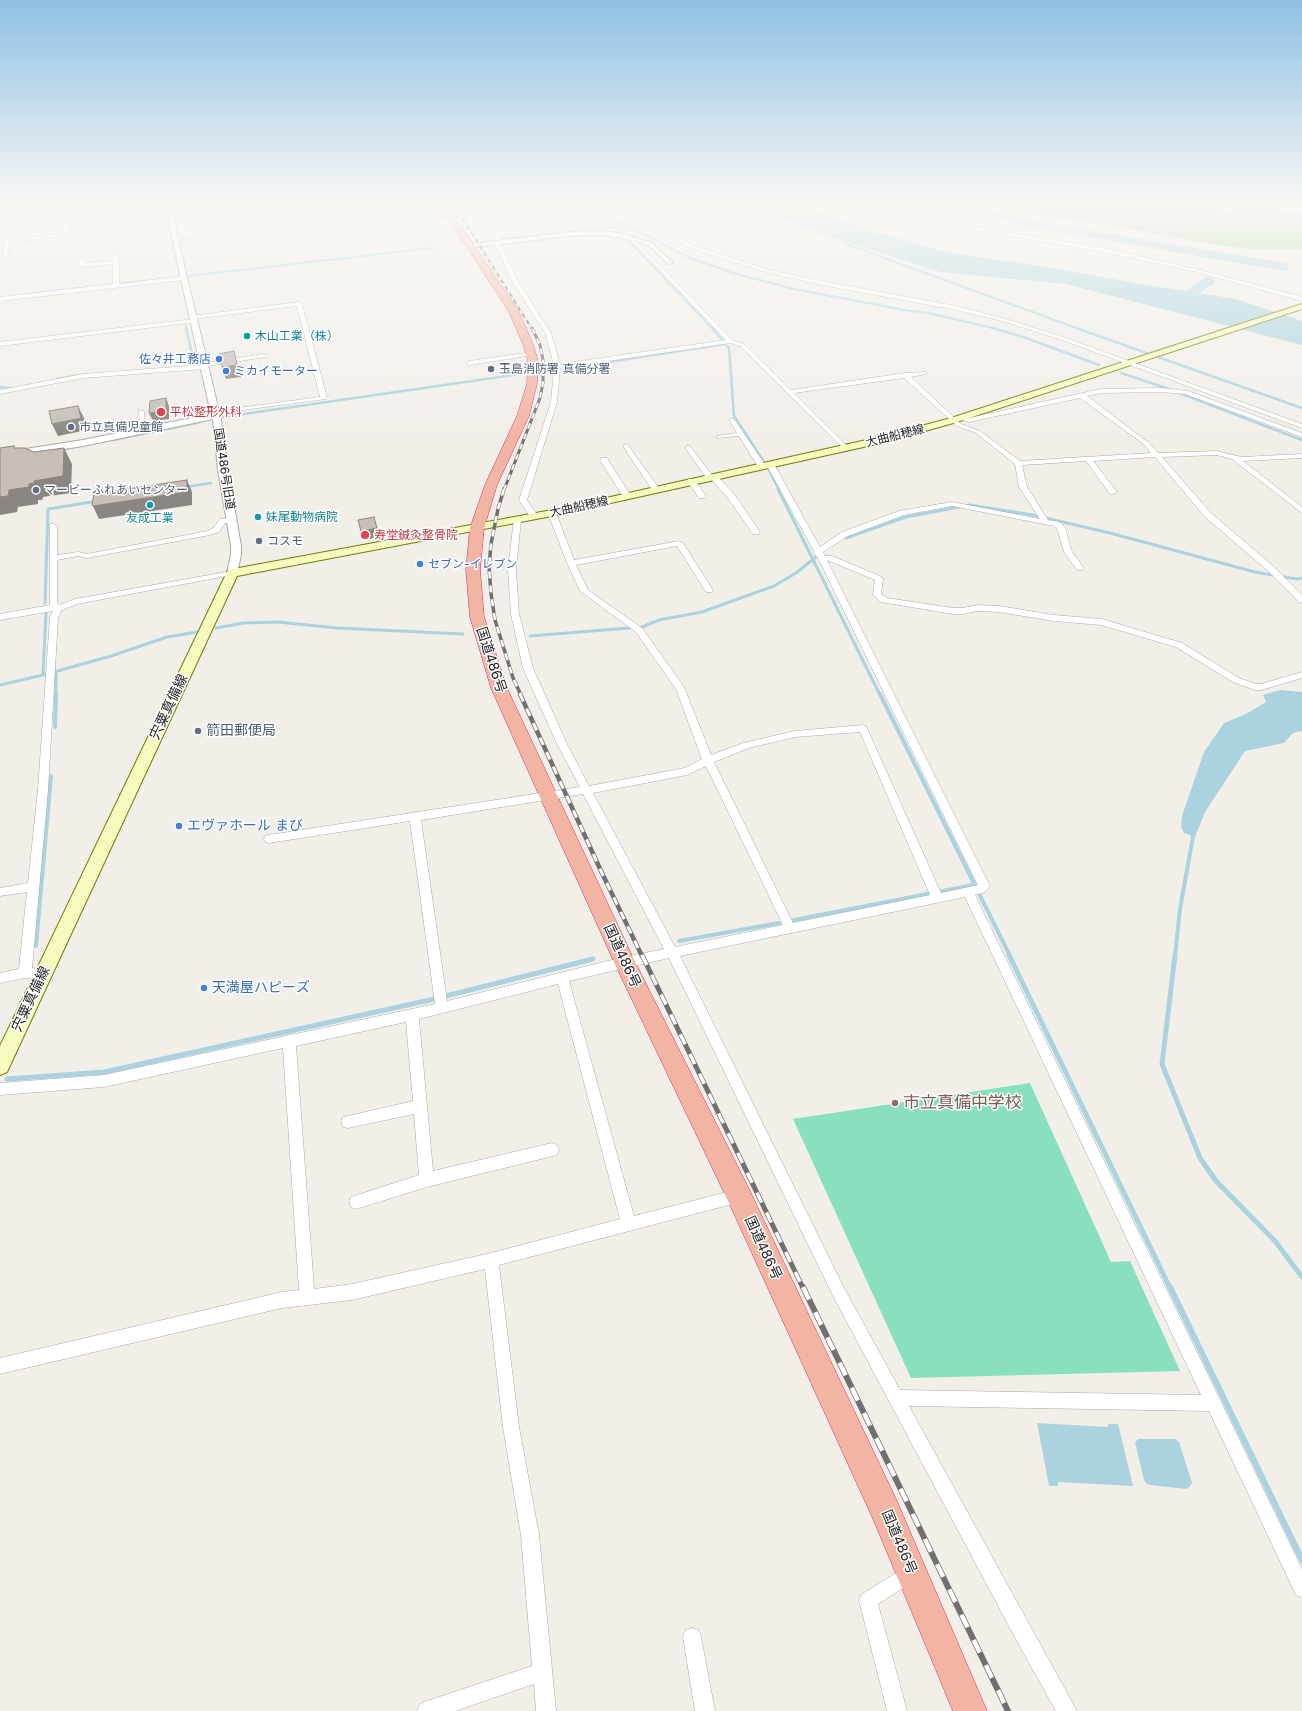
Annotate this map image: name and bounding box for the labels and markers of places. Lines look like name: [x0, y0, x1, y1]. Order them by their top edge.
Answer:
place label: 木山工業（株）: [255, 329, 339, 343]
marker: 木山工業（株）: [242, 331, 252, 341]
place label: 佐々井工務店: [139, 352, 211, 366]
marker: 佐々井工務店: [214, 354, 224, 364]
place label: 玉島消防署 真備分署: [499, 362, 610, 376]
place label: ミカイモーター: [234, 364, 318, 378]
marker: 玉島消防署 真備分署: [486, 364, 496, 374]
marker: ミカイモーター: [221, 366, 231, 376]
place label: 平松整形外科: [170, 405, 242, 419]
marker: 平松整形外科: [155, 406, 167, 418]
place label: 市立真備児童館: [79, 420, 163, 434]
marker: 市立真備児童館: [66, 422, 76, 432]
place label: マービーふれあいセンター: [44, 483, 188, 497]
marker: マービーふれあいセンター: [31, 485, 41, 495]
marker: 友成工業: [145, 500, 155, 510]
place label: 妹尾動物病院: [266, 510, 338, 524]
place label: 友成工業: [126, 511, 174, 525]
marker: 妹尾動物病院: [253, 512, 263, 522]
place label: 寿堂鍼灸整骨院: [374, 528, 458, 542]
marker: 寿堂鍼灸整骨院: [359, 529, 371, 541]
place label: コスモ: [267, 534, 303, 548]
marker: コスモ: [254, 536, 264, 546]
place label: セブン-イレブン: [428, 557, 518, 571]
marker: セブン-イレブン: [415, 559, 425, 569]
place label: 箭田郵便局: [206, 723, 276, 739]
marker: 箭田郵便局: [193, 726, 203, 736]
place label: エヴァホール まび: [187, 818, 303, 834]
marker: エヴァホール まび: [174, 821, 184, 831]
place label: 天満屋ハピーズ: [212, 980, 310, 996]
marker: 天満屋ハピーズ: [199, 983, 209, 993]
place label: 市立真備中学校: [903, 1093, 1022, 1113]
marker: 市立真備中学校: [890, 1098, 900, 1108]

